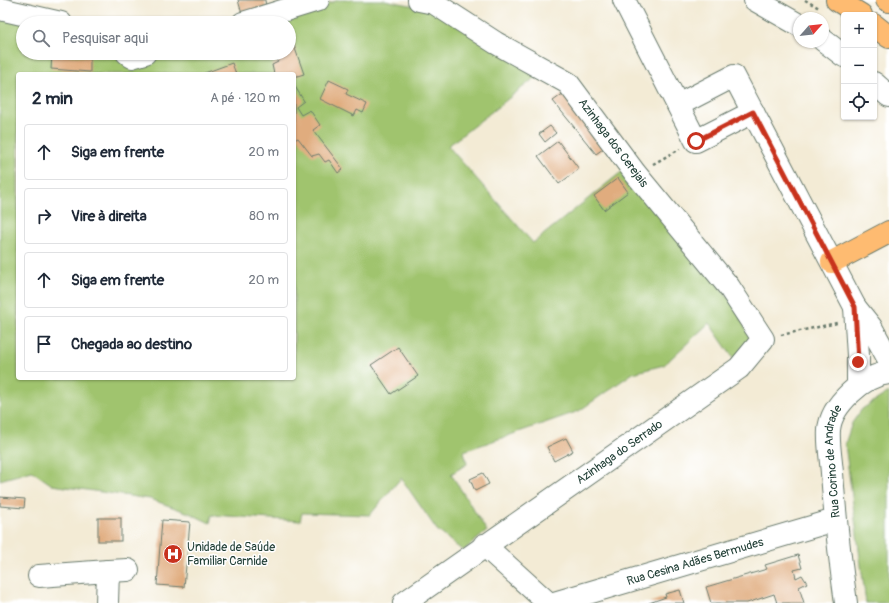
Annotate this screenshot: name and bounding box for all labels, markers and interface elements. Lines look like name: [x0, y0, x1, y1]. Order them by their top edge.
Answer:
north arrow: [793, 12, 829, 48]
map controls: [841, 12, 877, 120]
button: +: [841, 12, 877, 48]
search box: [16, 16, 296, 60]
icon: search: [30, 27, 52, 49]
text: Pesquisar aqui: [62, 29, 148, 48]
button: −: [841, 48, 877, 84]
button: locate: [841, 84, 877, 120]
text: 2 min: [32, 88, 73, 109]
text: A pé · 120 m: [210, 90, 280, 106]
street label: Azinhaga dos Cerejais: [575, 96, 652, 191]
route start: [687, 132, 705, 150]
icon: ahead: [33, 141, 55, 163]
text: Siga em frente: [71, 143, 164, 162]
text: 20 m: [248, 144, 279, 160]
icon: right: [33, 205, 55, 227]
text: Vire à direita: [71, 207, 147, 226]
text: 80 m: [249, 208, 279, 224]
icon: ahead: [33, 269, 55, 291]
text: Siga em frente: [71, 271, 164, 290]
text: 20 m: [248, 272, 279, 288]
icon: arrive: [33, 333, 55, 355]
text: Chegada ao destino: [71, 335, 192, 354]
route end: [849, 353, 867, 371]
street label: Rua Corino de Andrade: [821, 402, 845, 519]
street label: Azinhaga do Serrado: [573, 416, 666, 487]
street label: Rua Cesina Adães Bermudes: [625, 534, 766, 589]
place label: Unidade de Saúde Familiar Carnide: [187, 540, 275, 569]
hospital icon: Unidade de Saúde Familiar Carnide: [162, 543, 184, 565]

